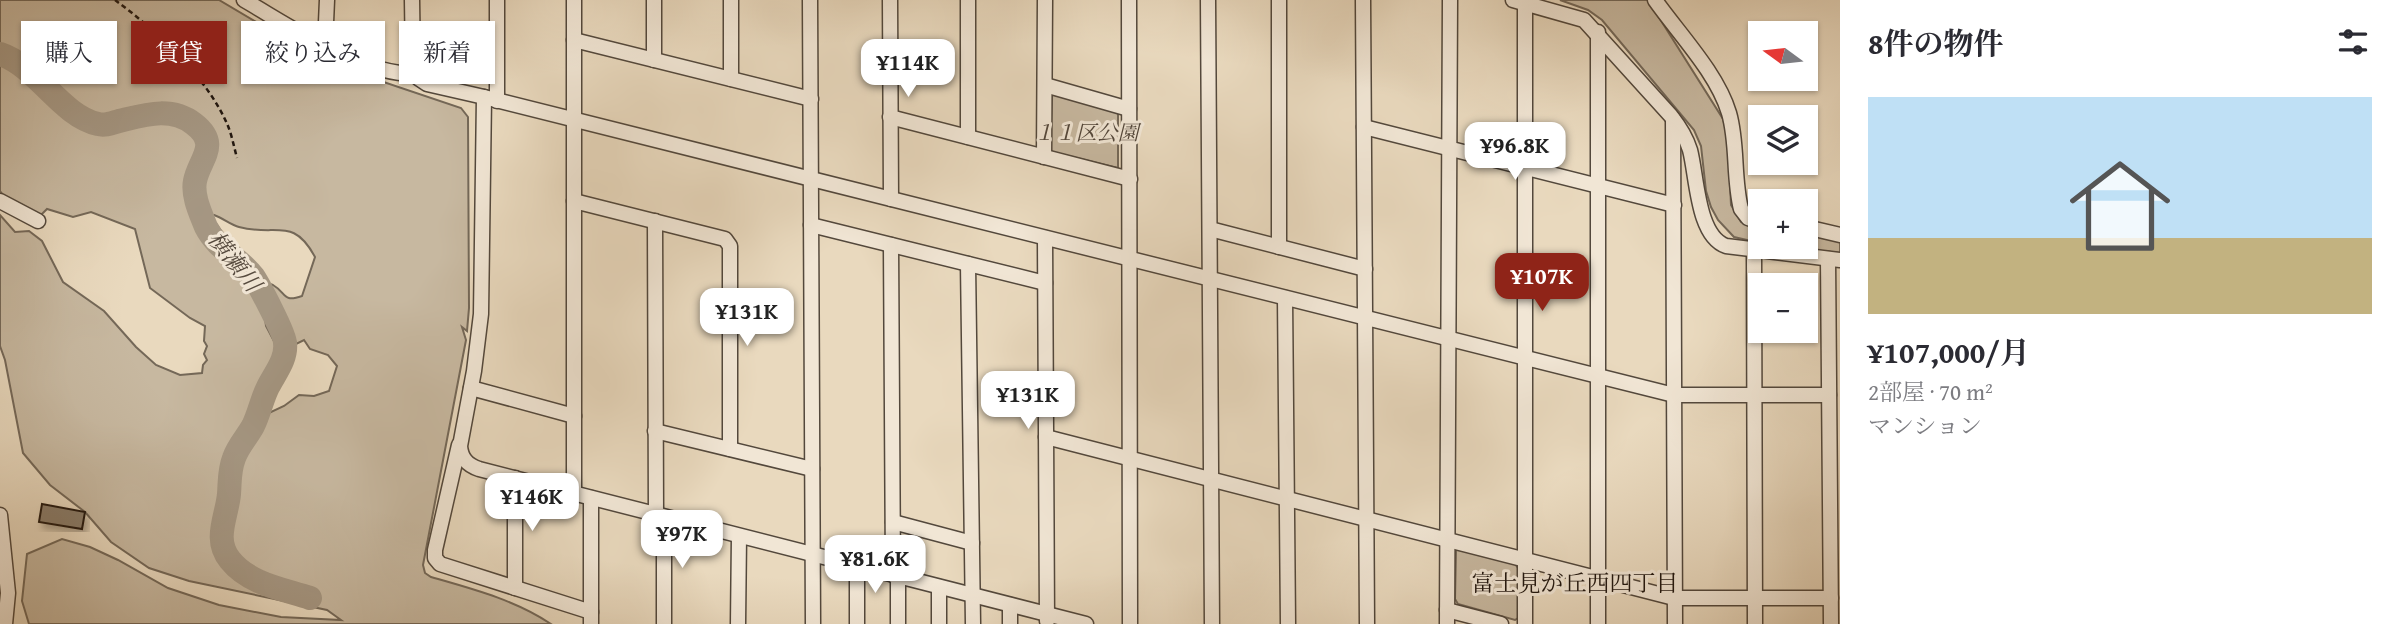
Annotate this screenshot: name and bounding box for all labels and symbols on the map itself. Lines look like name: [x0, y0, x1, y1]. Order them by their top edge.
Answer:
north arrow: [1748, 21, 1818, 91]
pin: ¥114K: [859, 40, 957, 99]
park label: １１区公園: [1034, 117, 1141, 148]
pin: ¥96.8K: [1458, 122, 1572, 182]
water label: 横瀬川: [201, 224, 271, 301]
pin: ¥107K: [1493, 254, 1591, 313]
pin: ¥131K: [698, 288, 796, 348]
pin: ¥131K: [979, 372, 1077, 431]
pin: ¥146K: [483, 474, 581, 533]
pin: ¥97K: [641, 510, 723, 570]
pin: ¥81.6K: [818, 536, 932, 595]
district label: 富士見が丘西四丁目: [1472, 566, 1679, 599]

